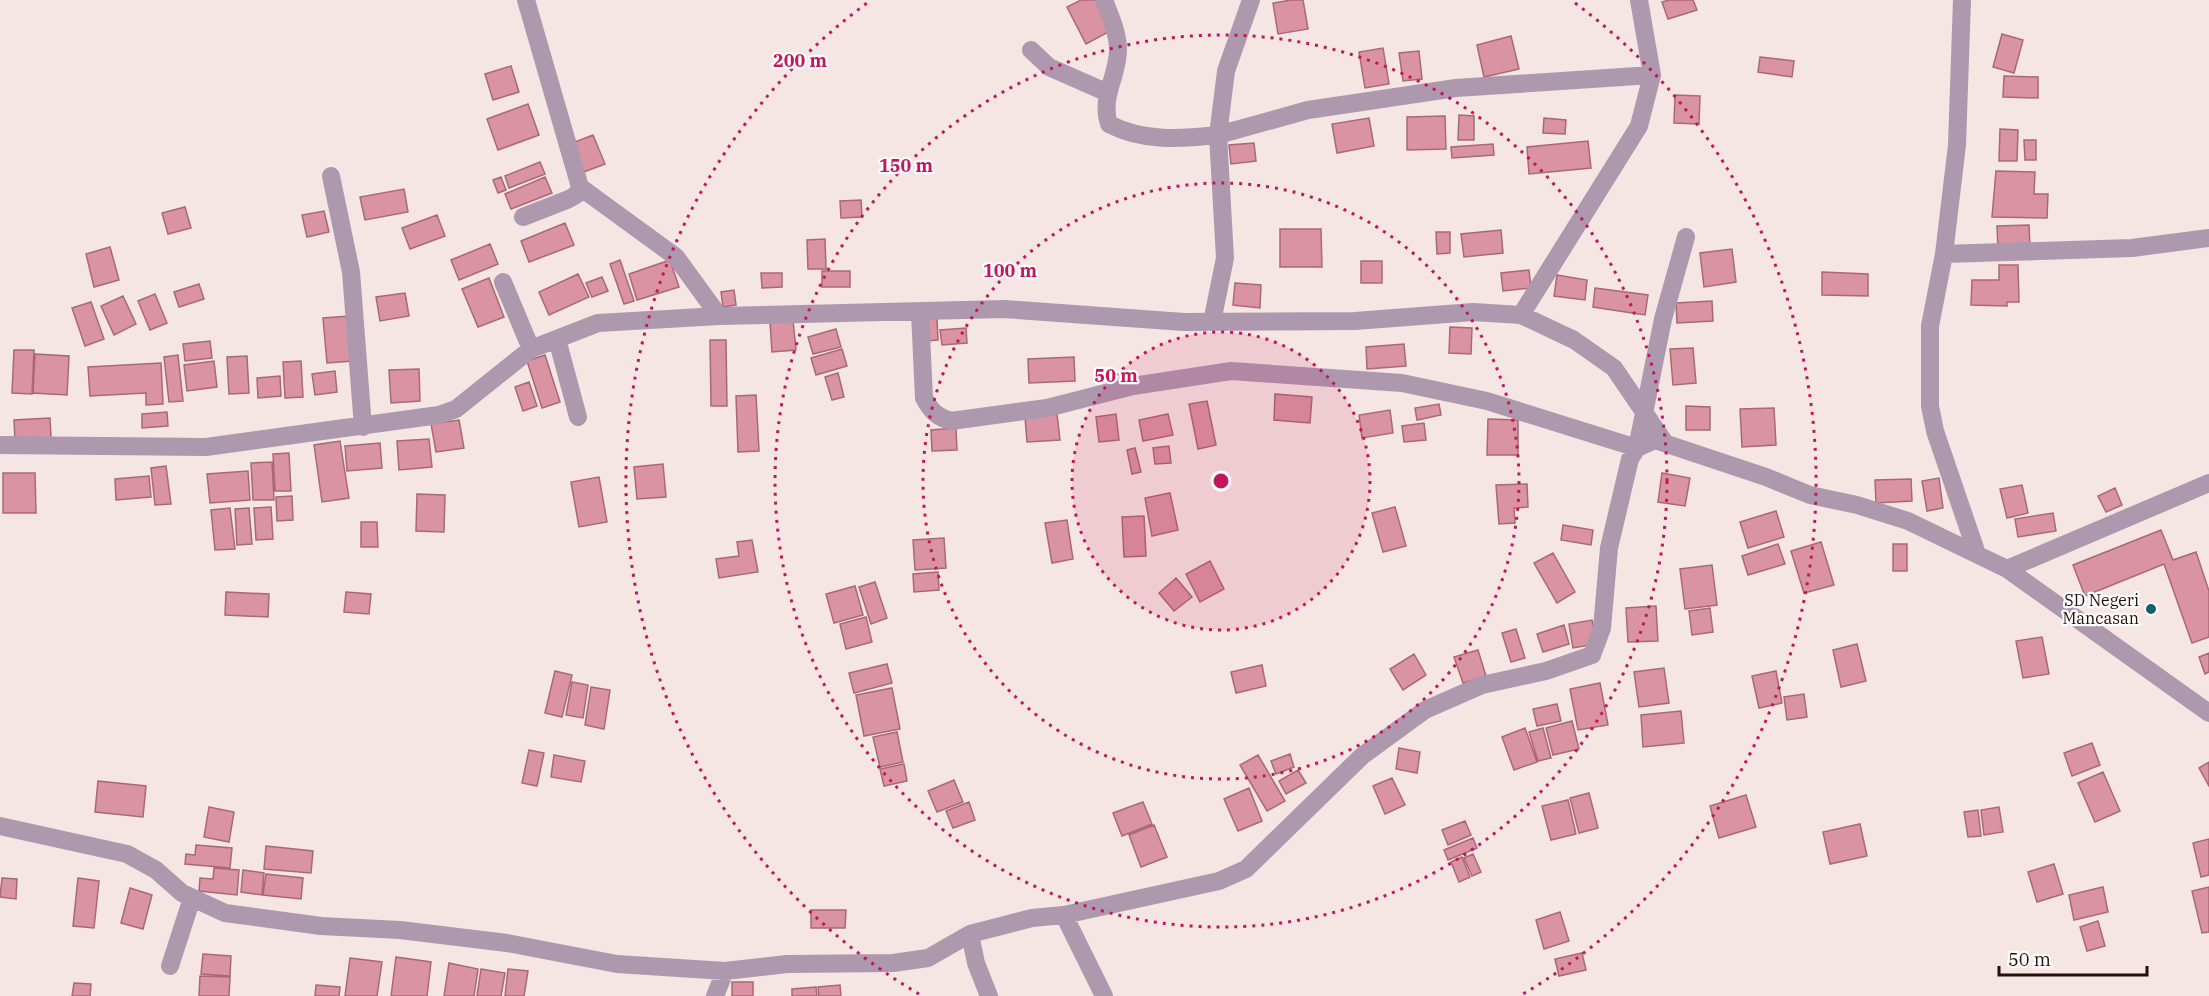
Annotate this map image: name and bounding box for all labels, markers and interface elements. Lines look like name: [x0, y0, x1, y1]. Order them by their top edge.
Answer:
text: 200 m: [773, 49, 828, 72]
text: 150 m: [879, 154, 934, 177]
text: 100 m: [983, 259, 1038, 282]
text: 50 m: [1094, 364, 1138, 387]
centre of rings: [1211, 471, 1231, 491]
place label: SD Negeri Mancasan: [2062, 590, 2139, 628]
marker: SD Negeri Mancasan: [2144, 602, 2158, 616]
scale bar: [1999, 939, 2148, 977]
text: 50 m: [2008, 948, 2051, 971]

